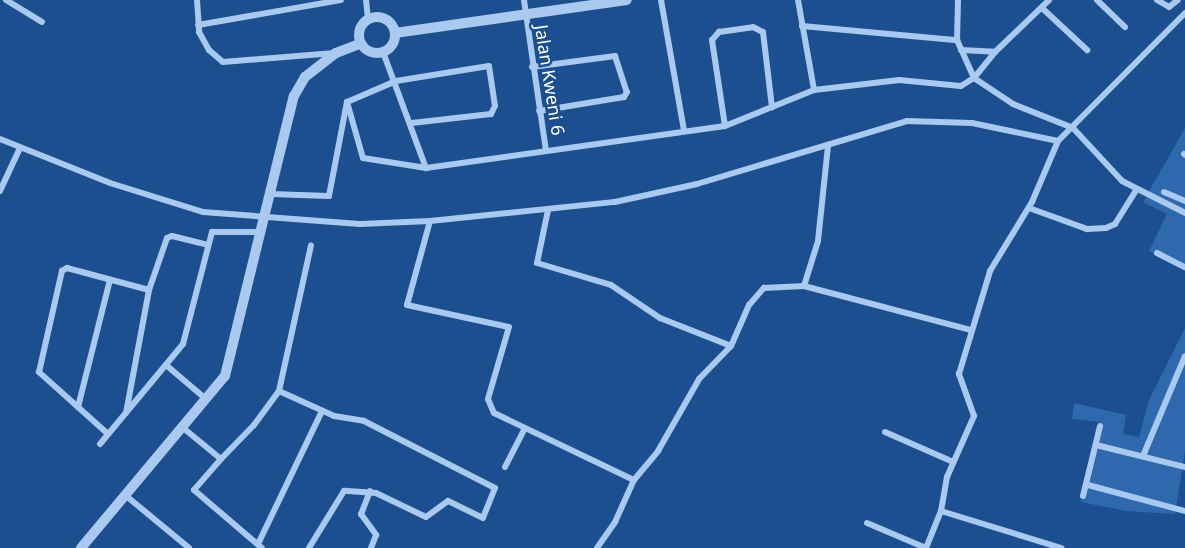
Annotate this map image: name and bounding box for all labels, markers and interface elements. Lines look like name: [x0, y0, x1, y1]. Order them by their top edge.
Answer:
street label: Jalan Kweni 6: [531, 23, 569, 137]

